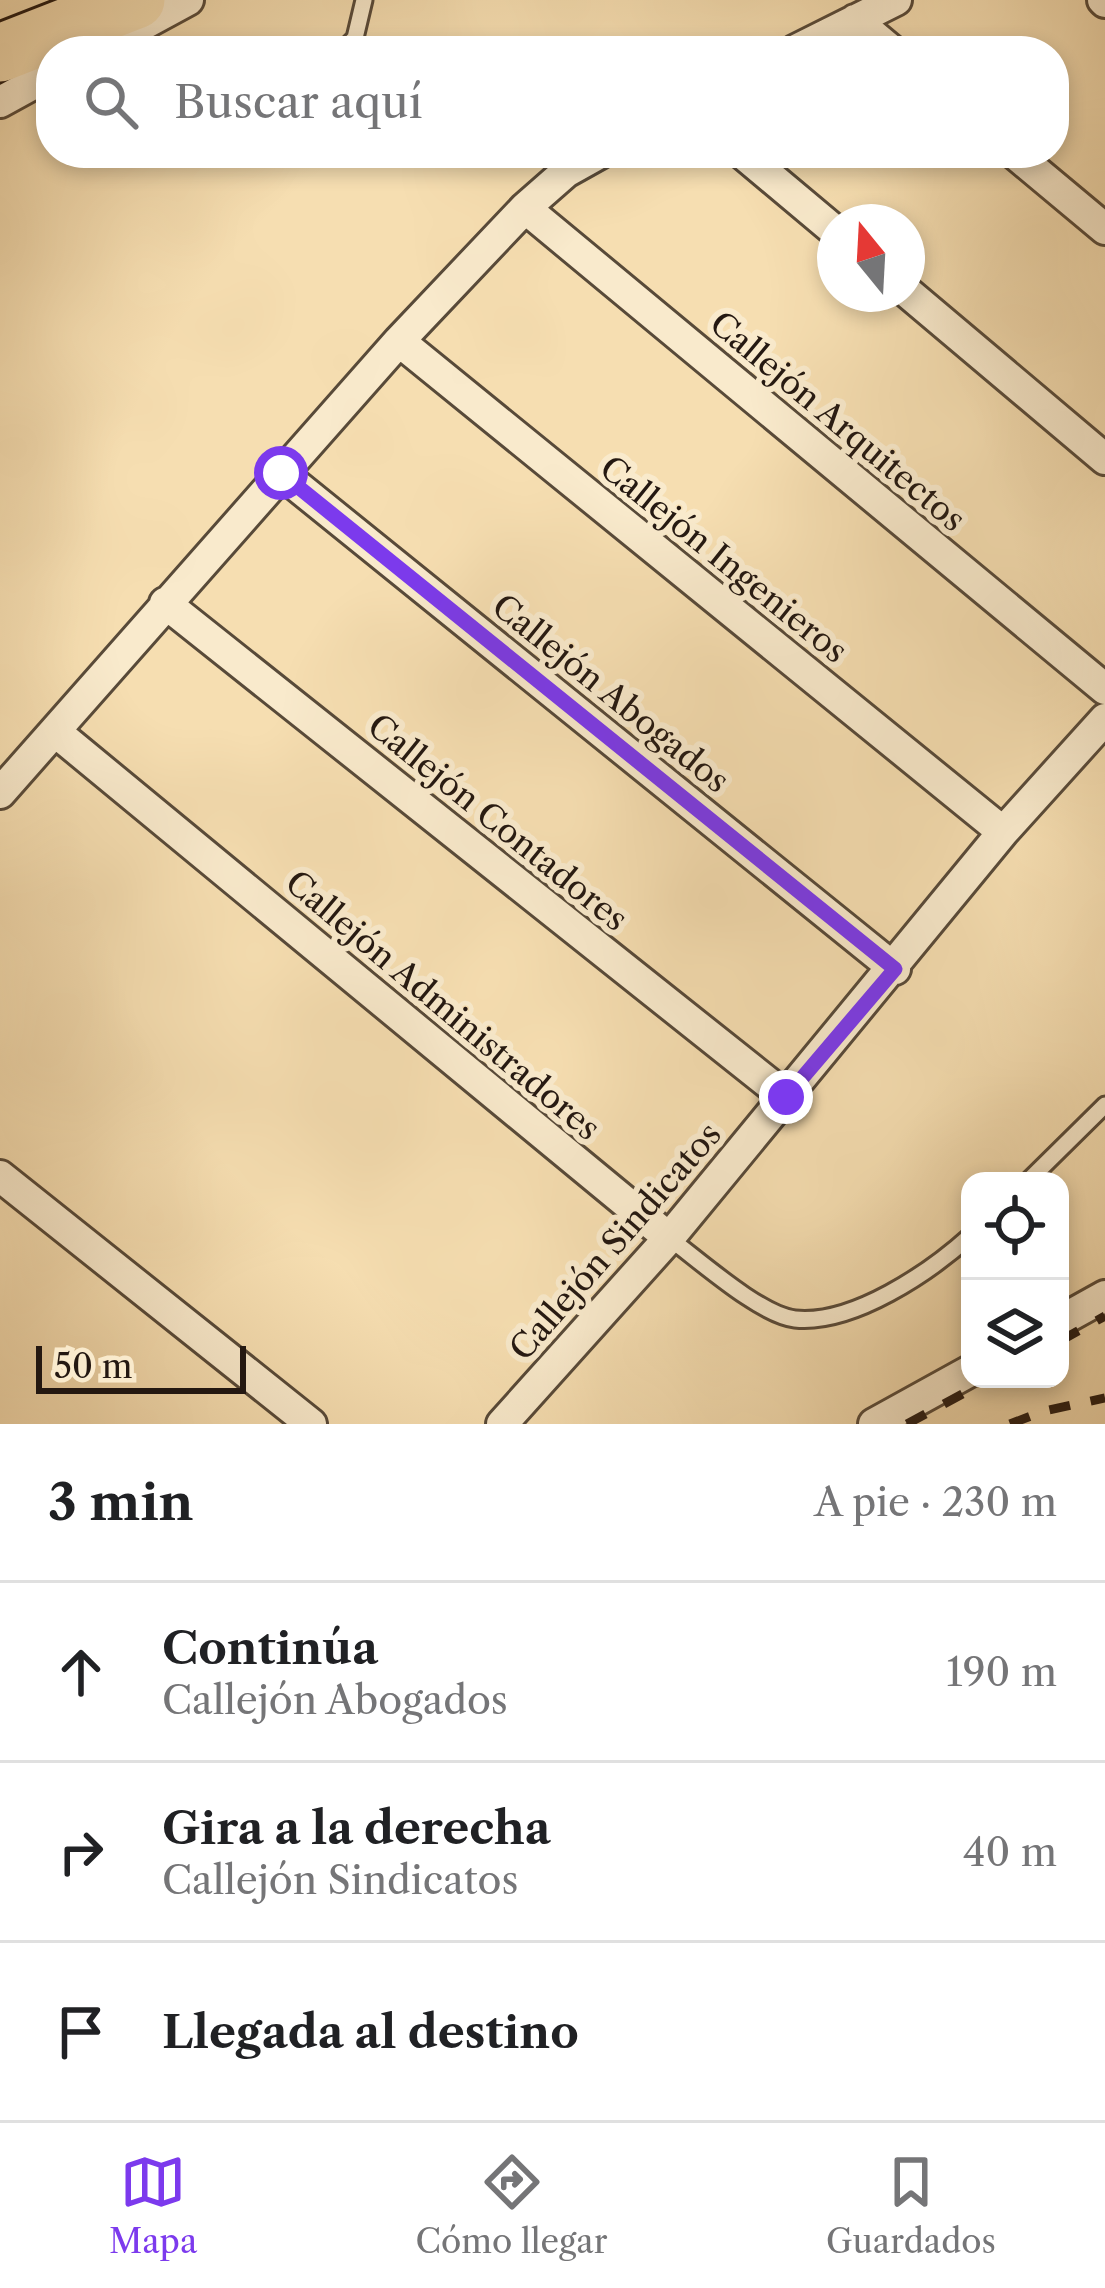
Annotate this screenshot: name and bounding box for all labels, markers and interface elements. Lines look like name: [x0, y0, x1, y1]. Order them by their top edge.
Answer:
search box: [36, 36, 1069, 168]
icon: search: [78, 69, 144, 135]
text: Buscar aquí: [174, 74, 423, 130]
north arrow: [817, 204, 925, 312]
street label: Callejón Arquitectos: [702, 303, 974, 540]
route start: [254, 446, 308, 500]
street label: Callejón Ingenieros: [592, 447, 856, 672]
street label: Callejón Abogados: [484, 585, 737, 801]
street label: Callejón Contadores: [360, 705, 636, 940]
street label: Callejón Administradores: [277, 862, 608, 1149]
route end: [759, 1070, 813, 1124]
street label: Callejón Sindicatos: [501, 1114, 730, 1369]
map controls: [961, 1172, 1069, 1388]
button: locate: [961, 1172, 1069, 1280]
button: layers: [961, 1280, 1069, 1388]
scale bar: [36, 1340, 246, 1393]
text: 50 m: [54, 1346, 132, 1387]
text: 3 min: [48, 1471, 194, 1533]
text: A pie · 230 m: [814, 1478, 1057, 1526]
text: Continúa: [162, 1620, 378, 1676]
icon: ahead: [48, 1639, 114, 1705]
text: 190 m: [946, 1648, 1057, 1696]
text: Callejón Abogados: [162, 1676, 508, 1724]
text: Gira a la derecha: [162, 1800, 551, 1856]
icon: right: [48, 1819, 114, 1885]
text: 40 m: [963, 1828, 1057, 1876]
text: Callejón Sindicatos: [162, 1856, 518, 1904]
icon: arrive: [48, 1999, 114, 2065]
text: Llegada al destino: [162, 2004, 579, 2060]
tab: Mapa: [109, 2149, 197, 2262]
tab: Cómo llegar: [416, 2149, 608, 2262]
tab: Guardados: [826, 2149, 996, 2262]

